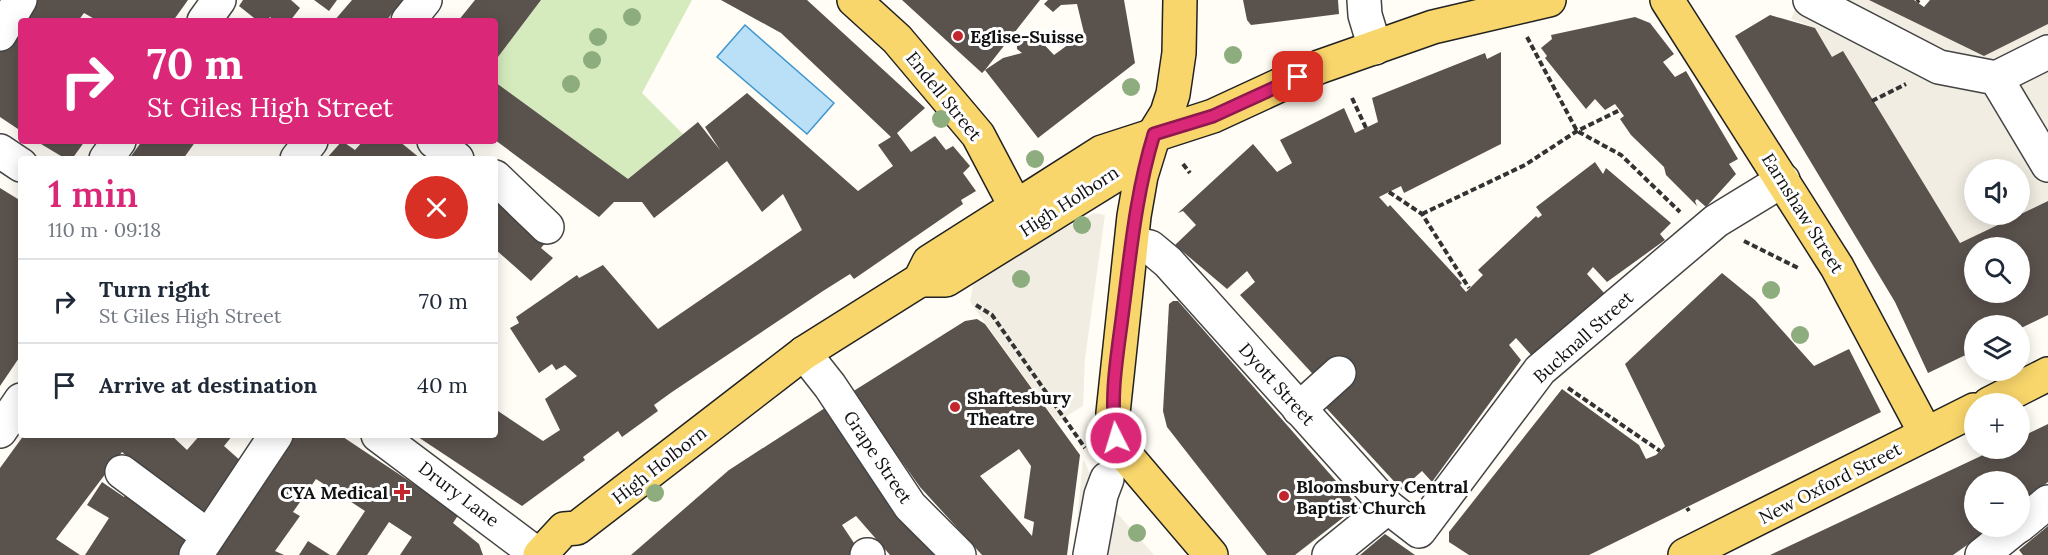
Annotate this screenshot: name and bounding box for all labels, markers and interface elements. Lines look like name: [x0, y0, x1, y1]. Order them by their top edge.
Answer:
place label: Eglise-Suisse: [970, 25, 1084, 48]
marker: Eglise-Suisse: [951, 29, 965, 43]
text: 70 m: [147, 37, 243, 91]
icon: right: [48, 42, 126, 120]
street label: Endell Street: [901, 47, 987, 145]
pin: [1272, 51, 1323, 102]
icon: arrive: [1281, 60, 1314, 93]
text: St Giles High Street: [147, 90, 393, 124]
street label: Earnshaw Street: [1757, 149, 1849, 277]
map controls: [1964, 159, 2030, 537]
button: sound: [1964, 159, 2030, 225]
street label: High Holborn: [1015, 160, 1123, 242]
text: 1 min: [48, 171, 138, 217]
button: close: [405, 176, 468, 239]
text: 110 m · 09:18: [48, 217, 161, 242]
button: search: [1964, 237, 2030, 303]
text: Turn right: [99, 275, 210, 303]
icon: right: [48, 285, 81, 318]
street label: Bucknall Street: [1528, 286, 1638, 388]
text: 70 m: [419, 287, 468, 315]
text: St Giles High Street: [99, 303, 281, 328]
button: layers: [1964, 315, 2030, 381]
street label: Dyott Street: [1234, 338, 1320, 430]
icon: arrive: [48, 369, 81, 402]
text: Arrive at destination: [99, 371, 317, 399]
text: 40 m: [417, 371, 468, 399]
place label: Shaftesbury Theatre: [967, 386, 1071, 430]
button: +: [1964, 393, 2030, 459]
marker: Shaftesbury Theatre: [948, 400, 962, 414]
street label: Grape Street: [839, 406, 917, 508]
position arrow: [1084, 406, 1148, 470]
street label: High Holborn: [607, 421, 711, 509]
street label: New Oxford Street: [1755, 437, 1905, 529]
street label: Drury Lane: [414, 456, 504, 532]
button: −: [1964, 471, 2030, 537]
place label: Bloomsbury Central Baptist Church: [1296, 475, 1469, 519]
place label: CYA Medical: [280, 481, 388, 504]
marker: CYA Medical: [393, 483, 411, 501]
marker: Bloomsbury Central Baptist Church: [1277, 489, 1291, 503]

